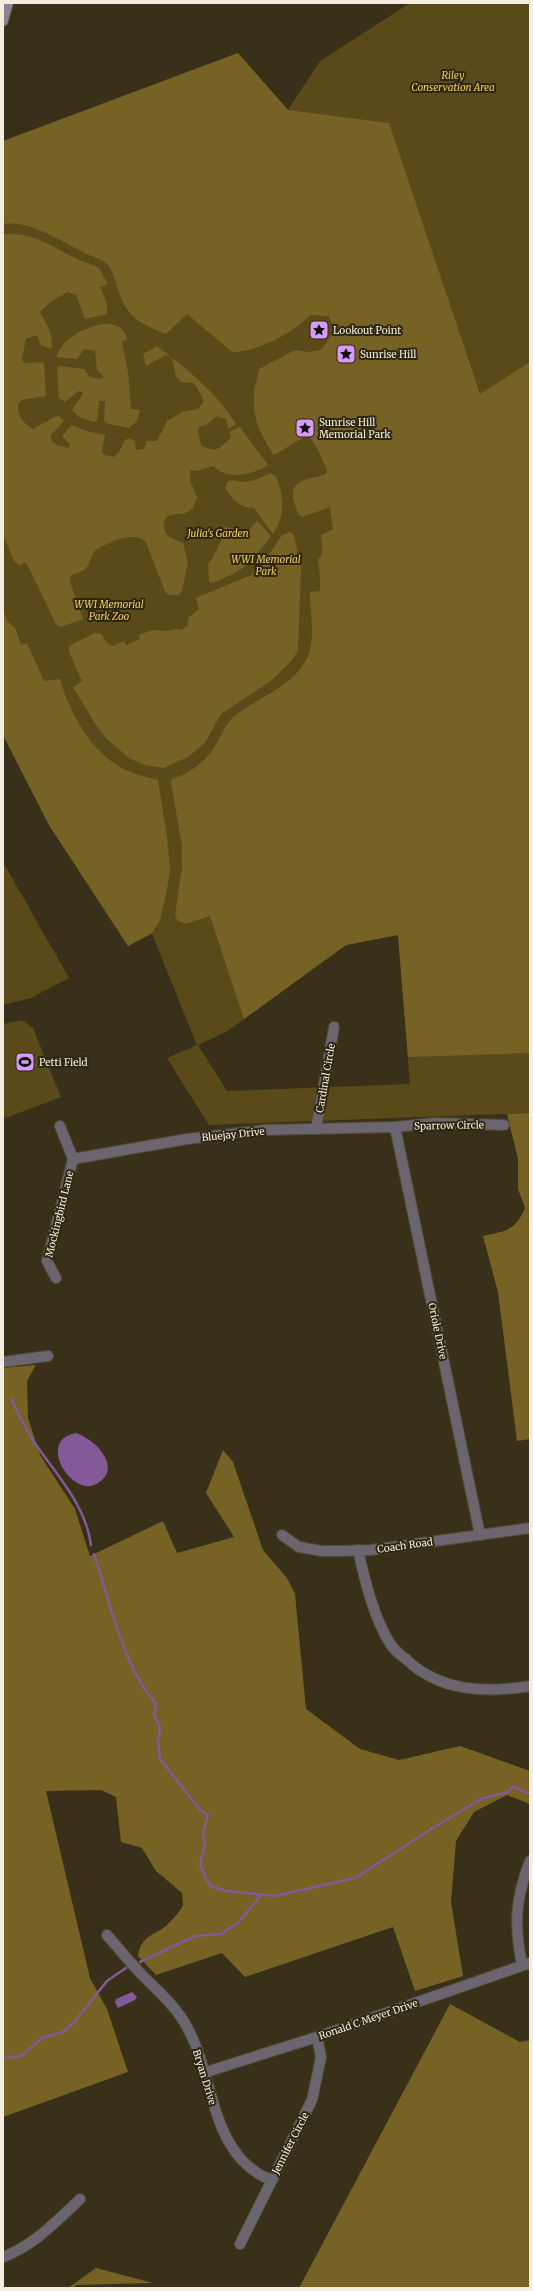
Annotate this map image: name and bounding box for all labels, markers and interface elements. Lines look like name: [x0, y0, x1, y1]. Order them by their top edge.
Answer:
park label: Riley Conservation Area: [411, 69, 495, 94]
place icon: Lookout Point: [308, 319, 330, 341]
place label: Lookout Point: [333, 324, 401, 337]
place icon: Sunrise Hill: [335, 343, 357, 365]
place label: Sunrise Hill: [360, 348, 416, 361]
place label: Sunrise Hill Memorial Park: [319, 416, 391, 441]
place icon: Sunrise Hill Memorial Park: [294, 417, 316, 439]
park label: Julia's Garden: [186, 527, 249, 540]
park label: WWI Memorial Park: [231, 553, 301, 578]
park label: WWI Memorial Park Zoo: [74, 598, 144, 623]
street label: Cardinal Circle: [313, 1042, 338, 1114]
sports icon: Petti Field: [14, 1051, 36, 1073]
place label: Petti Field: [39, 1056, 88, 1069]
street label: Sparrow Circle: [414, 1118, 484, 1133]
street label: Bluejay Drive: [201, 1125, 265, 1144]
street label: Mockingbird Lane: [42, 1170, 77, 1259]
street label: Oriole Drive: [425, 1302, 450, 1361]
street label: Coach Road: [376, 1535, 434, 1556]
street label: Ronald C Meyer Drive: [317, 1996, 419, 2043]
street label: Bryan Drive: [190, 2048, 219, 2106]
street label: Jennifer Circle: [269, 2110, 312, 2177]

